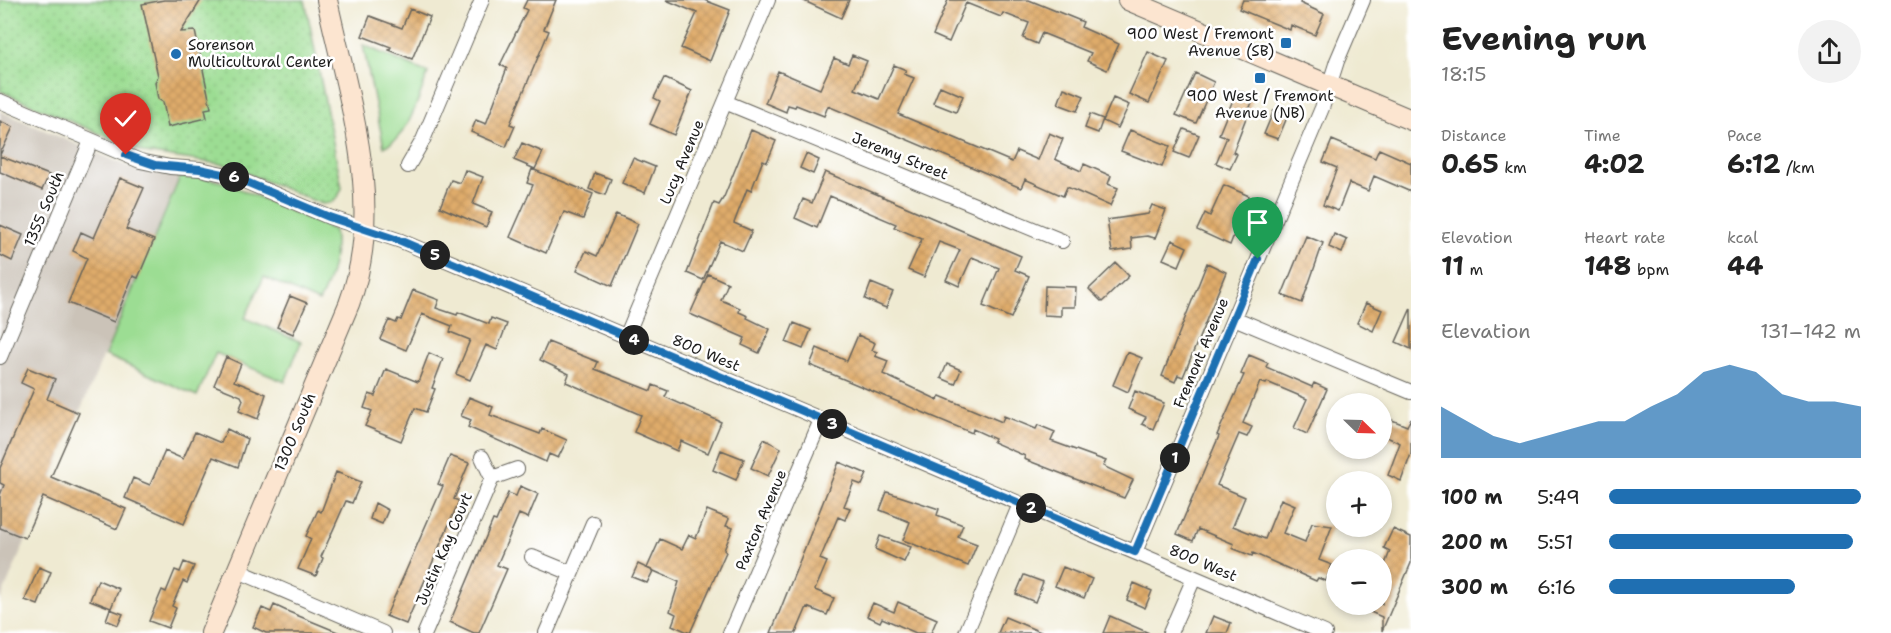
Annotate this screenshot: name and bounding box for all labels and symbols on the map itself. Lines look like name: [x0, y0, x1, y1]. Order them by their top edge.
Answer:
place label: 900 West / Fremont Avenue (SB): [1127, 24, 1274, 61]
place label: Sorenson Multicultural Center: [188, 35, 333, 72]
marker: 900 West / Fremont Avenue (SB): [1279, 36, 1293, 50]
marker: Sorenson Multicultural Center: [169, 47, 183, 61]
marker: 900 West / Fremont Avenue (NB): [1253, 71, 1267, 85]
place label: 900 West / Fremont Avenue (NB): [1186, 86, 1334, 123]
pin: [100, 93, 151, 155]
street label: Lucy Avenue: [655, 117, 709, 207]
street label: Jeremy Street: [849, 128, 951, 184]
pin: 6: [219, 162, 249, 192]
street label: 1355 South: [19, 168, 69, 250]
pin: [1232, 197, 1283, 259]
pin: 5: [420, 240, 450, 270]
street label: Fremont Avenue: [1169, 295, 1233, 411]
pin: 4: [619, 325, 649, 355]
street label: 800 West: [669, 330, 743, 376]
street label: 1300 South: [270, 390, 320, 474]
north arrow: [1326, 393, 1392, 459]
pin: 3: [817, 409, 847, 439]
pin: 1: [1160, 443, 1190, 473]
street label: Paxton Avenue: [731, 467, 791, 573]
street label: Justin Kay Court: [411, 489, 477, 609]
pin: 2: [1016, 493, 1046, 523]
street label: 800 West: [1166, 540, 1240, 586]

